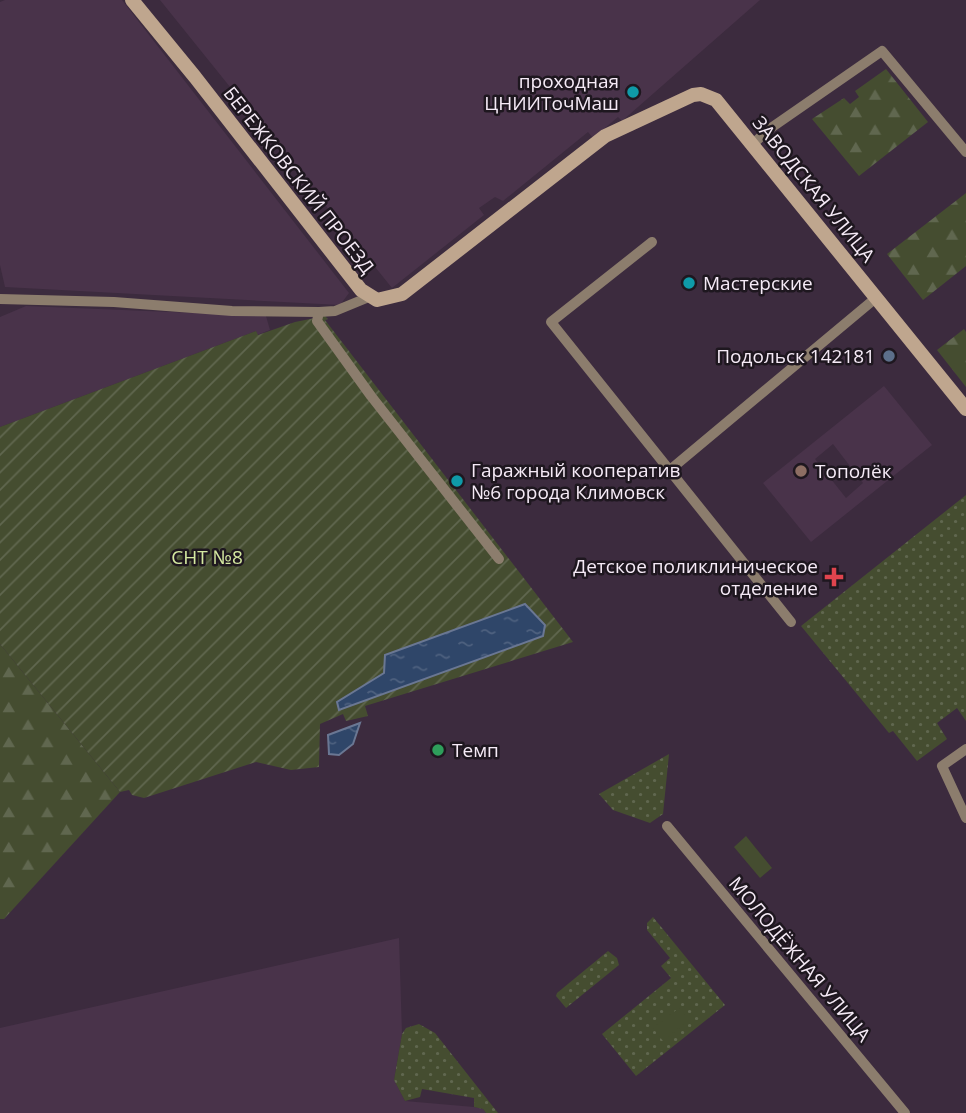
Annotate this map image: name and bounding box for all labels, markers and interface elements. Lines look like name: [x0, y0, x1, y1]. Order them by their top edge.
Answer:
place label: проходная ЦНИИТочМаш: [484, 68, 619, 116]
street label: БЕРЕЖКОВСКИЙ ПРОЕЗД: [218, 81, 380, 279]
marker: проходная ЦНИИТочМаш: [625, 84, 641, 100]
street label: ЗАВОДСКАЯ УЛИЦА: [747, 110, 881, 268]
place label: Мастерские: [703, 270, 813, 296]
marker: Мастерские: [681, 275, 697, 291]
place label: Подольск 142181: [716, 343, 875, 369]
marker: Подольск 142181: [881, 348, 897, 364]
place label: Гаражный кооператив №6 города Климовск: [471, 457, 681, 505]
place label: Тополёк: [815, 458, 892, 484]
marker: Тополёк: [793, 463, 809, 479]
marker: Гаражный кооператив №6 города Климовск: [449, 473, 465, 489]
park label: СНТ №8: [171, 544, 243, 570]
place label: Детское поликлиническое отделение: [573, 553, 818, 601]
marker: Детское поликлиническое отделение: [824, 567, 844, 587]
place label: Темп: [452, 737, 499, 763]
marker: Темп: [430, 742, 446, 758]
street label: МОЛОДЁЖНАЯ УЛИЦА: [723, 871, 877, 1047]

